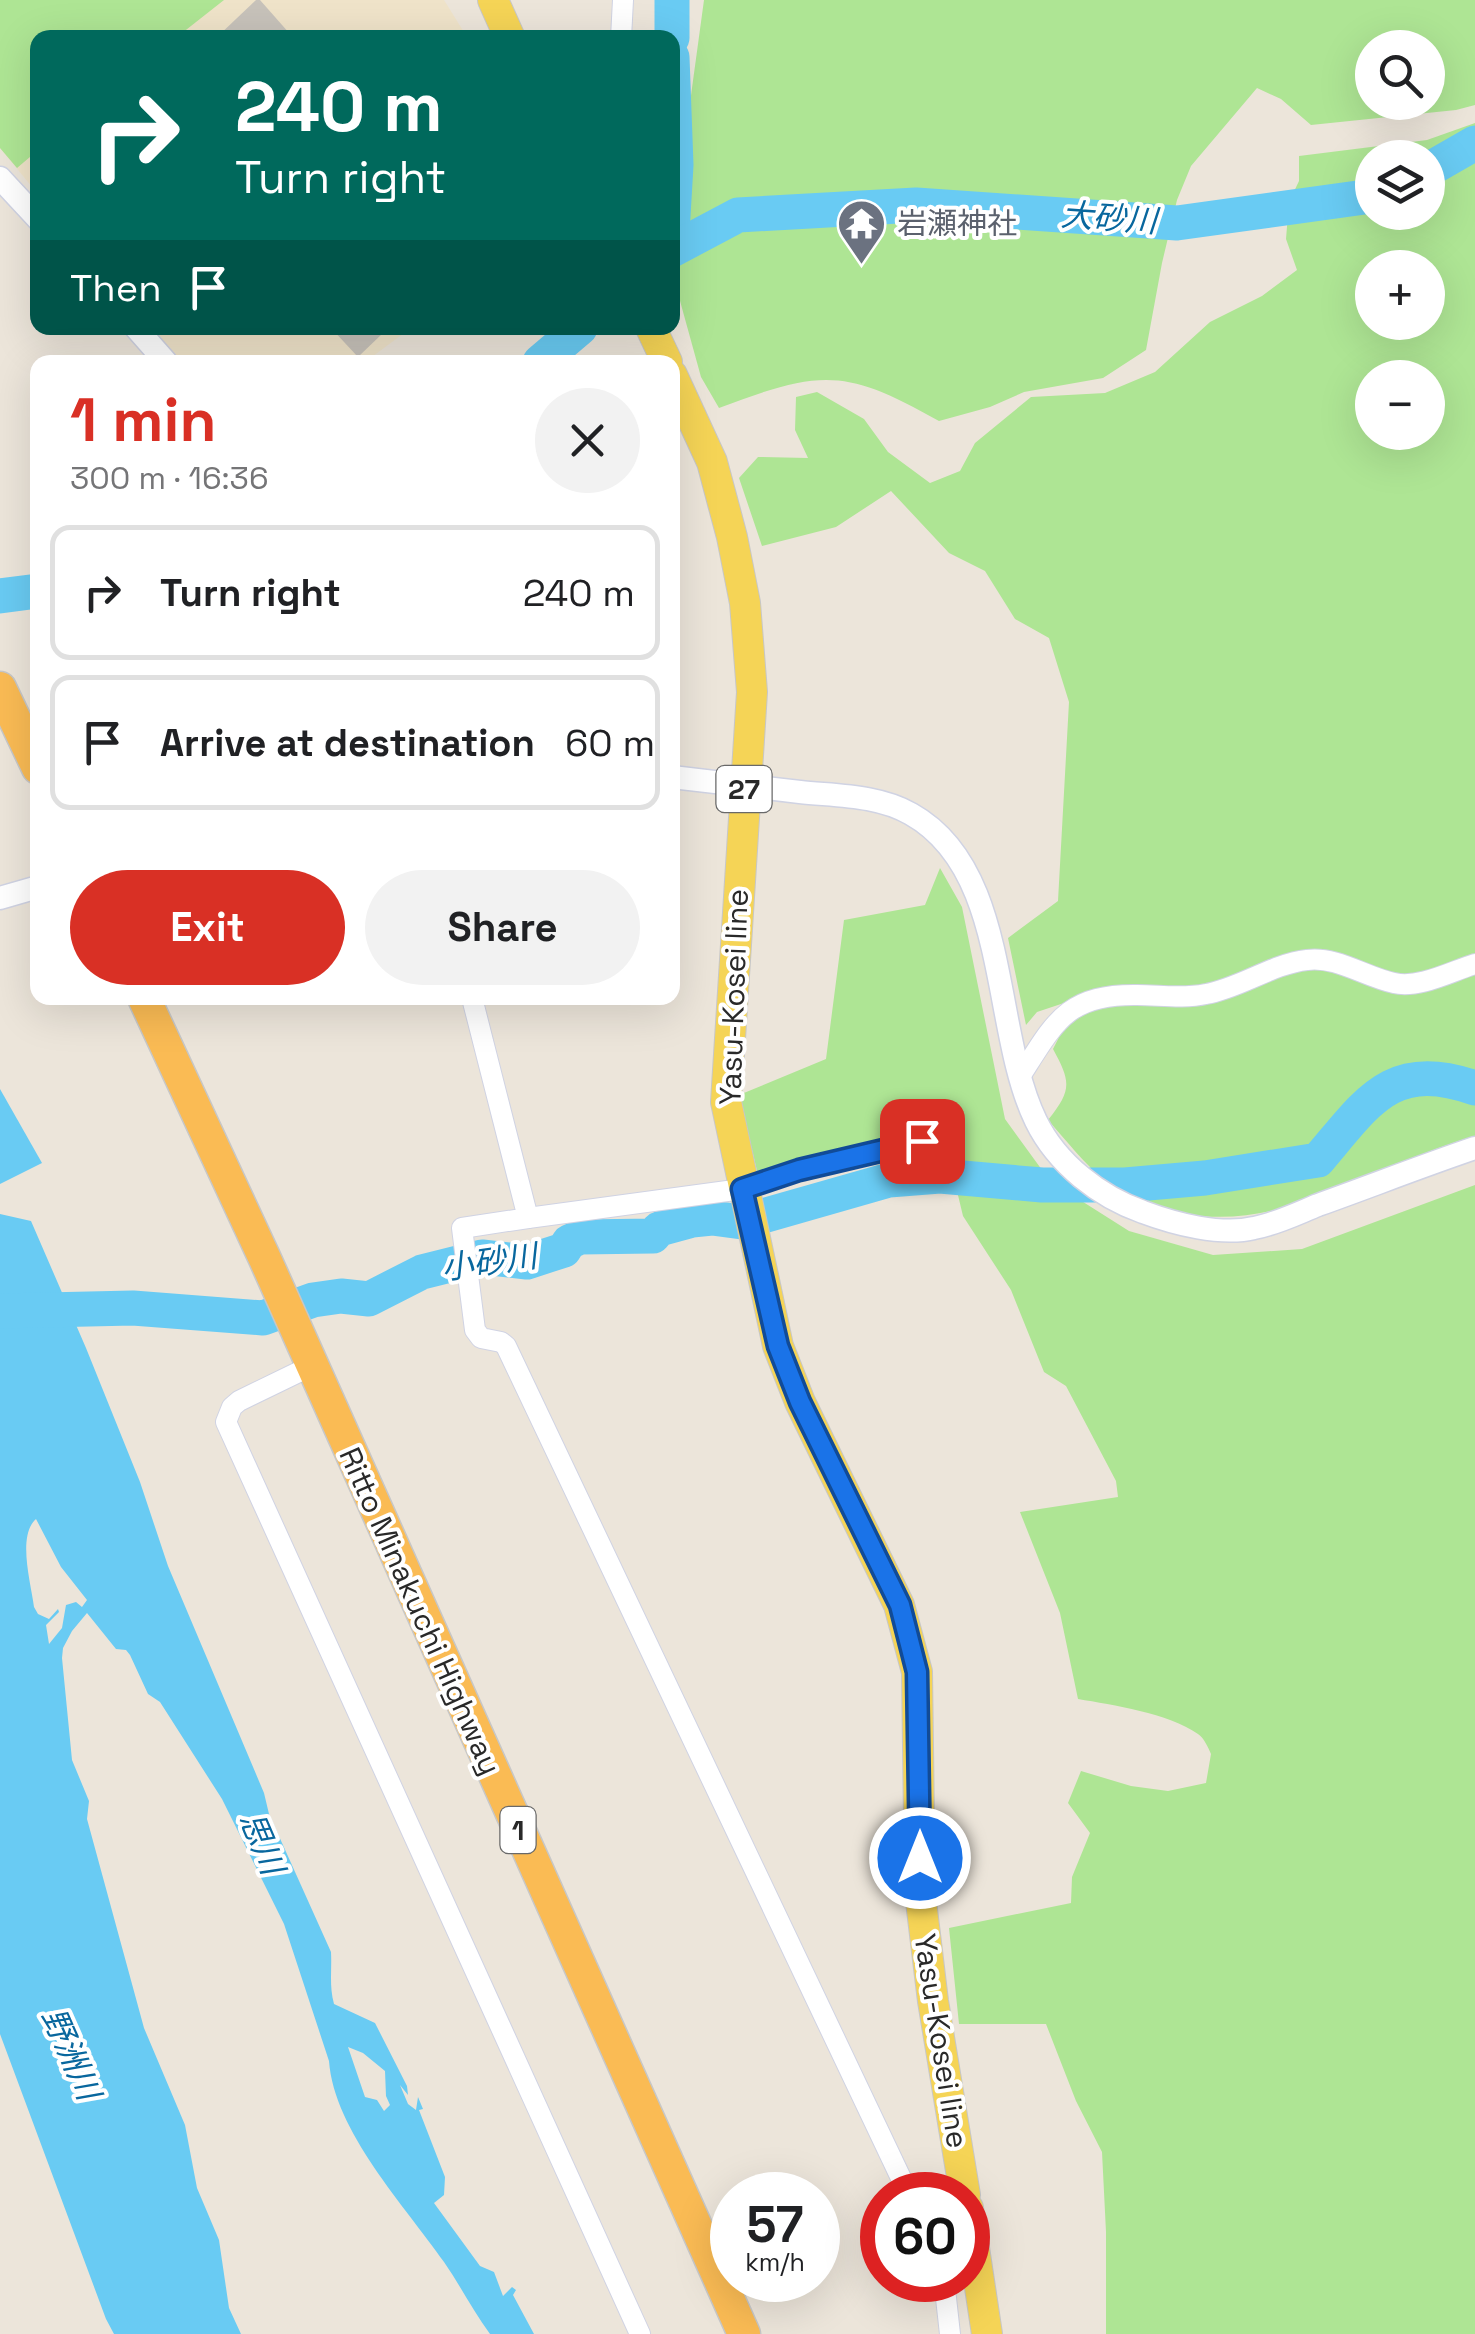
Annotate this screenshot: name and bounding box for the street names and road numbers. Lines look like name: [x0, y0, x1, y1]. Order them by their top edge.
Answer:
road number: 27: [716, 766, 772, 812]
street label: Yasu-Kosei line: [710, 888, 757, 1106]
street label: Ritto Minakuchi Highway: [331, 1441, 510, 1781]
road number: 1: [500, 1807, 536, 1853]
street label: Yasu-Kosei line: [905, 1931, 978, 2151]

